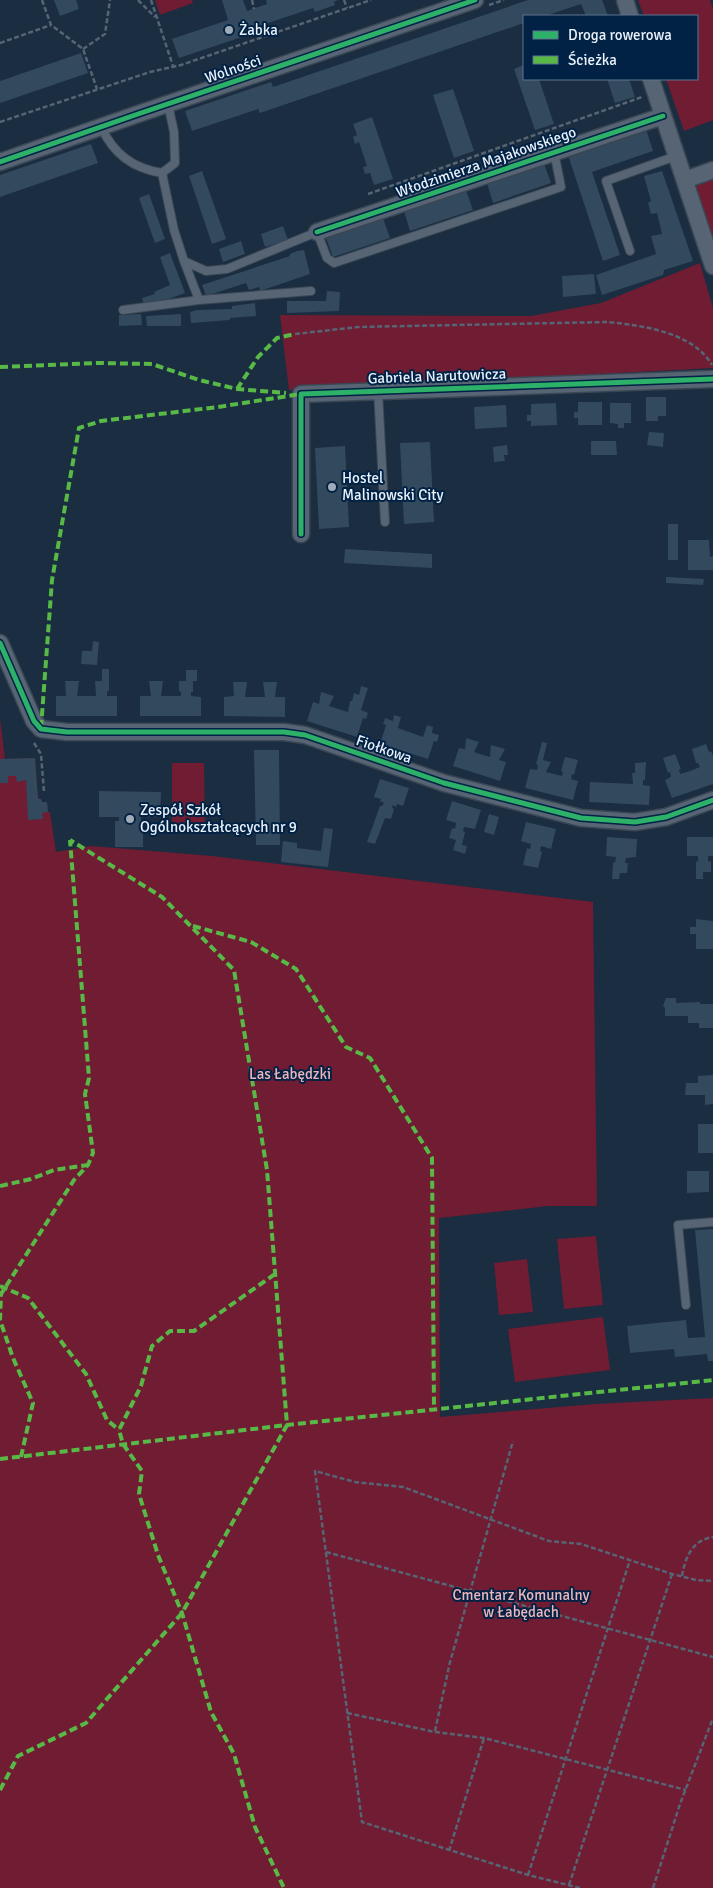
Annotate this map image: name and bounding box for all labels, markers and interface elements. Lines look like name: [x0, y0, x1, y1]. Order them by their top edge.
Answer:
legend: [523, 15, 698, 80]
place label: Żabka: [239, 21, 278, 39]
marker: Żabka: [223, 24, 235, 36]
text: Droga rowerowa: [568, 26, 672, 44]
text: Ścieżka: [568, 50, 617, 69]
street label: Wolności: [203, 51, 263, 87]
street label: Włodzimierza Majakowskiego: [393, 123, 579, 201]
street label: Gabriela Narutowicza: [367, 365, 507, 387]
place label: Hostel Malinowski City: [342, 469, 444, 504]
marker: Hostel Malinowski City: [326, 481, 338, 493]
street label: Fiołkowa: [354, 731, 414, 767]
place label: Zespół Szkół Ogólnokształcących nr 9: [140, 801, 297, 836]
marker: Zespół Szkół Ogólnokształcących nr 9: [124, 813, 136, 825]
park label: Las Łabędzki: [249, 1065, 331, 1083]
park label: Cmentarz Komunalny w Łabędach: [453, 1586, 589, 1621]

